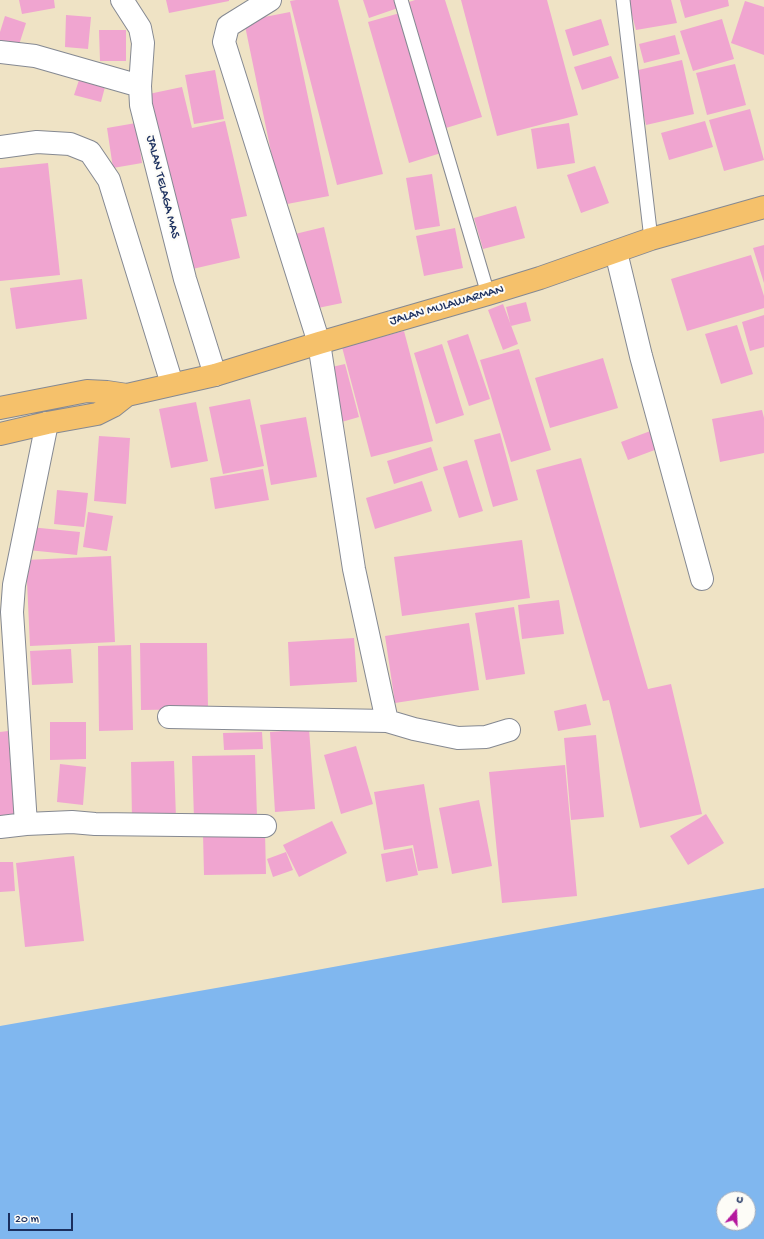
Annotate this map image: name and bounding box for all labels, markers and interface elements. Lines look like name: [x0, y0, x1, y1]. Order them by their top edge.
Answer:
street label: JALAN TELAGA MAS: [142, 134, 182, 240]
street label: JALAN MULAWARMAN: [388, 282, 506, 330]
north arrow: [716, 1191, 756, 1231]
text: U: [735, 1194, 745, 1207]
scale bar: [10, 1205, 75, 1231]
text: 20 m: [15, 1213, 39, 1227]

